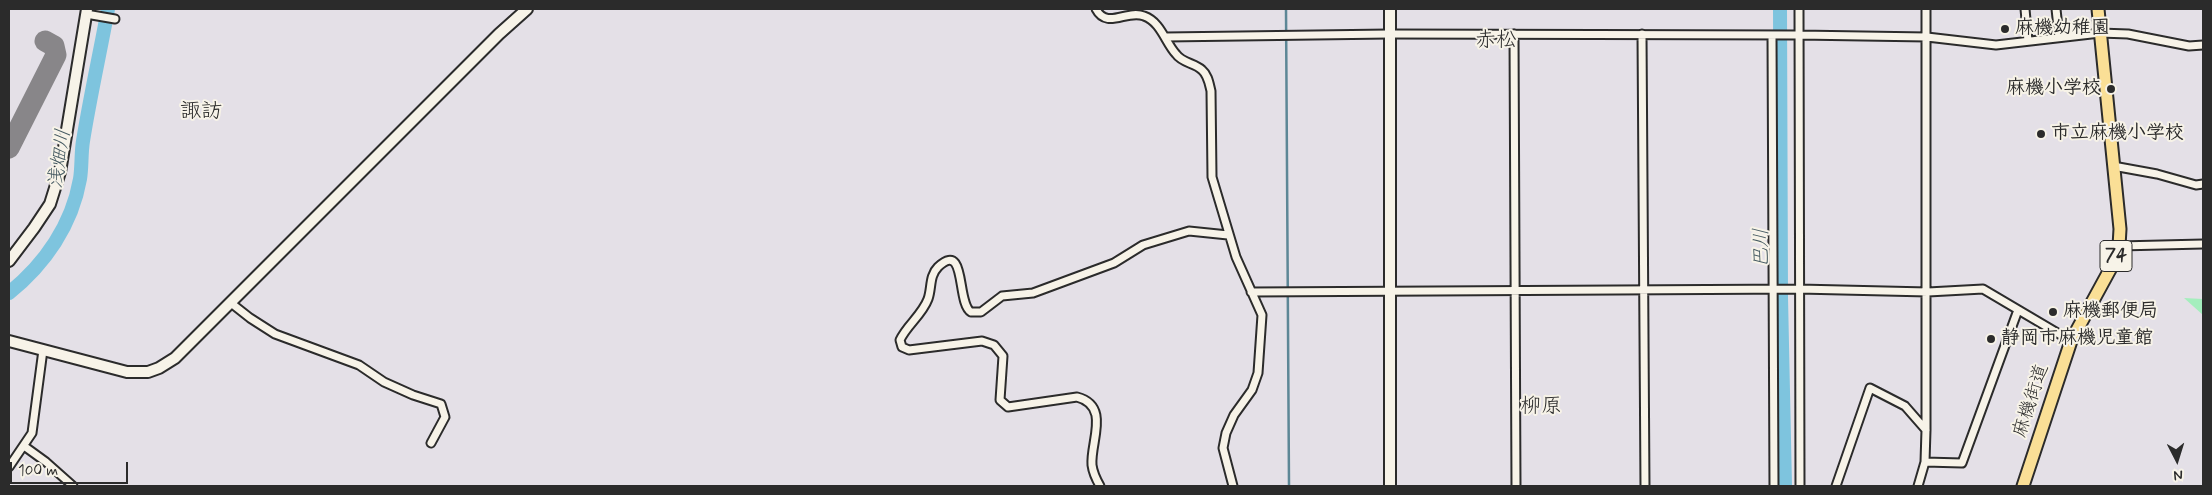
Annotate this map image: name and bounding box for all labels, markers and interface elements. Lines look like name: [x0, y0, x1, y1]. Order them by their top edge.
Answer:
place label: 麻機幼稚園: [2015, 18, 2110, 40]
marker: 麻機幼稚園: [1999, 23, 2011, 35]
district label: 赤松: [1475, 29, 1517, 55]
place label: 麻機小学校: [2006, 78, 2101, 100]
marker: 麻機小学校: [2105, 83, 2117, 95]
district label: 諏訪: [180, 100, 222, 126]
place label: 市立麻機小学校: [2051, 123, 2184, 145]
water label: 浅畑川: [45, 128, 77, 190]
marker: 市立麻機小学校: [2035, 128, 2047, 140]
water label: 巴川: [1751, 228, 1775, 268]
road number: 74: [2100, 240, 2132, 272]
place label: 麻機郵便局: [2063, 301, 2158, 323]
marker: 麻機郵便局: [2047, 306, 2059, 318]
place label: 静岡市麻機児童館: [2001, 328, 2153, 350]
marker: 静岡市麻機児童館: [1985, 333, 1997, 345]
street label: 麻機街道: [2009, 361, 2055, 441]
district label: 柳原: [1520, 395, 1562, 421]
north arrow: [2152, 435, 2202, 485]
scale bar: [12, 452, 130, 484]
text: 100 m: [18, 461, 58, 481]
text: N: [2173, 466, 2184, 484]

